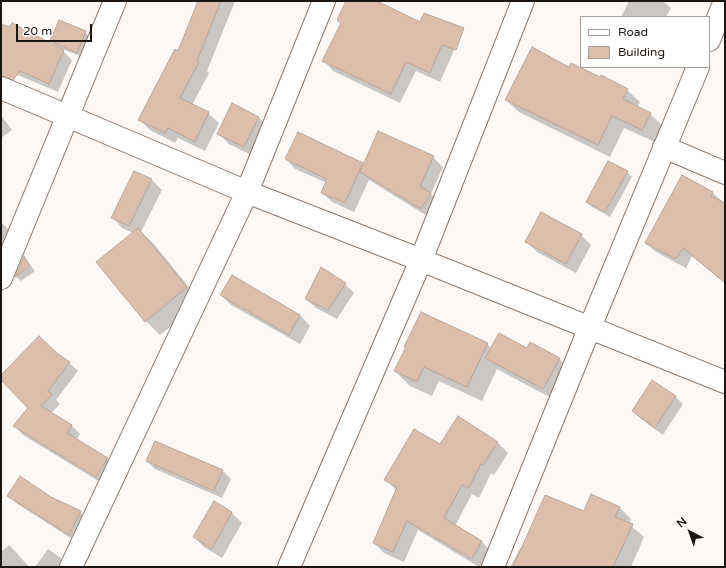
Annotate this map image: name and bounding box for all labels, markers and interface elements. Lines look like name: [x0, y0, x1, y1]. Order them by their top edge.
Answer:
scale bar: [18, 16, 94, 42]
legend: [580, 16, 710, 68]
text: 20 m: [23, 24, 52, 38]
text: Road: [618, 25, 648, 39]
text: Building: [618, 45, 665, 59]
north arrow: [670, 512, 710, 552]
text: N: [674, 515, 689, 530]

